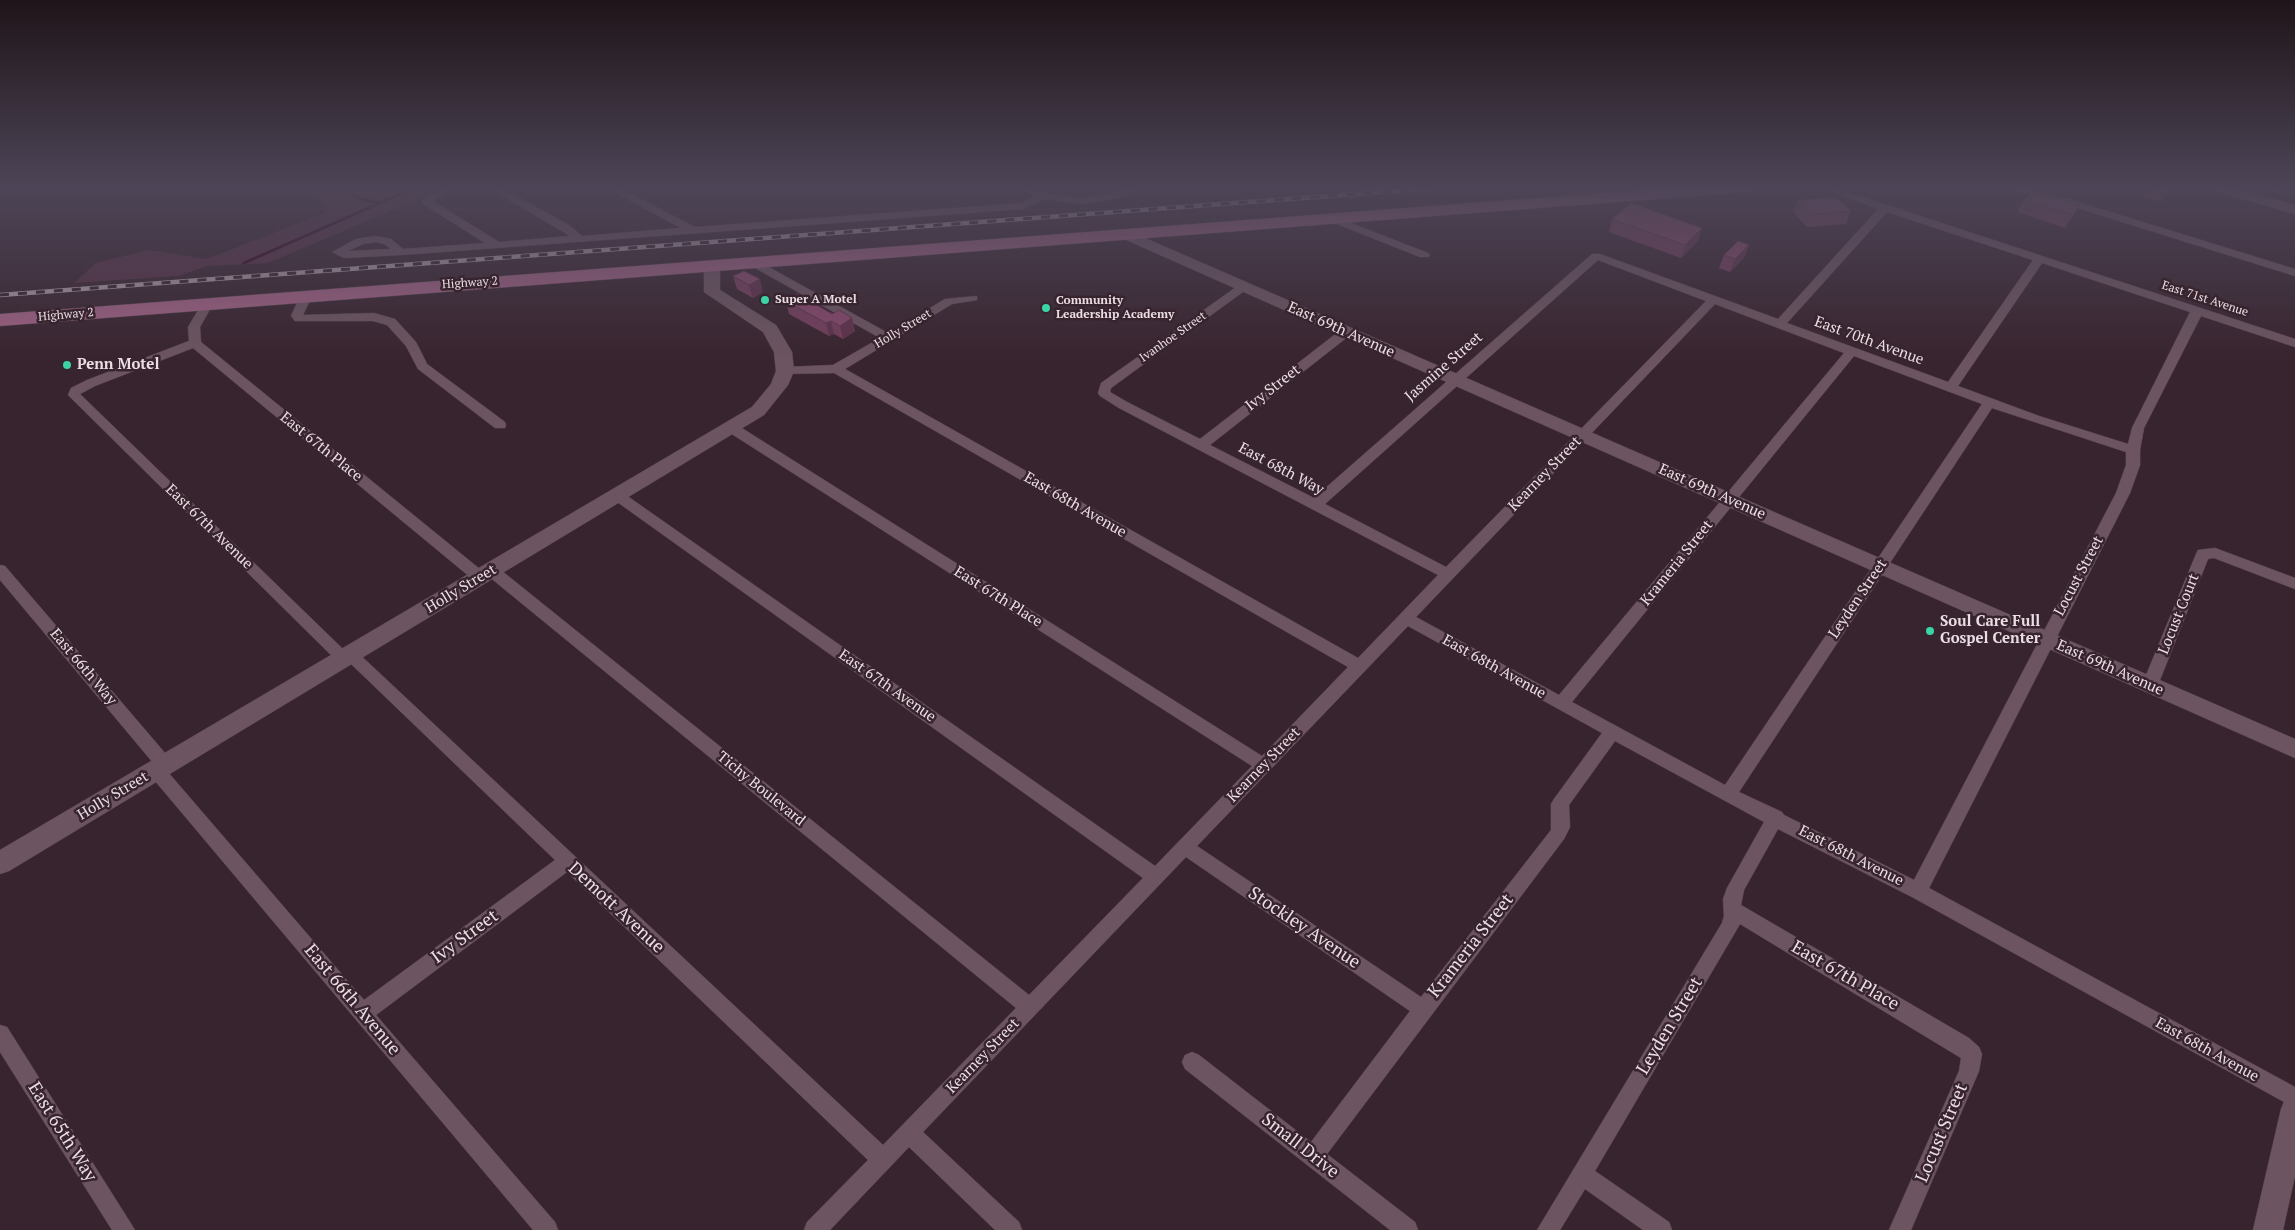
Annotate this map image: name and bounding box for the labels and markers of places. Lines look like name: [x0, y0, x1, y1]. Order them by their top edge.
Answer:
place label: Super A Motel: [775, 293, 857, 307]
marker: Super A Motel: [759, 294, 771, 306]
place label: Community Leadership Academy: [1056, 294, 1174, 322]
marker: Community Leadership Academy: [1040, 302, 1052, 314]
place label: Penn Motel: [77, 356, 159, 374]
marker: Penn Motel: [61, 359, 73, 371]
place label: Soul Care Full Gospel Center: [1940, 613, 2040, 648]
marker: Soul Care Full Gospel Center: [1924, 625, 1936, 637]

